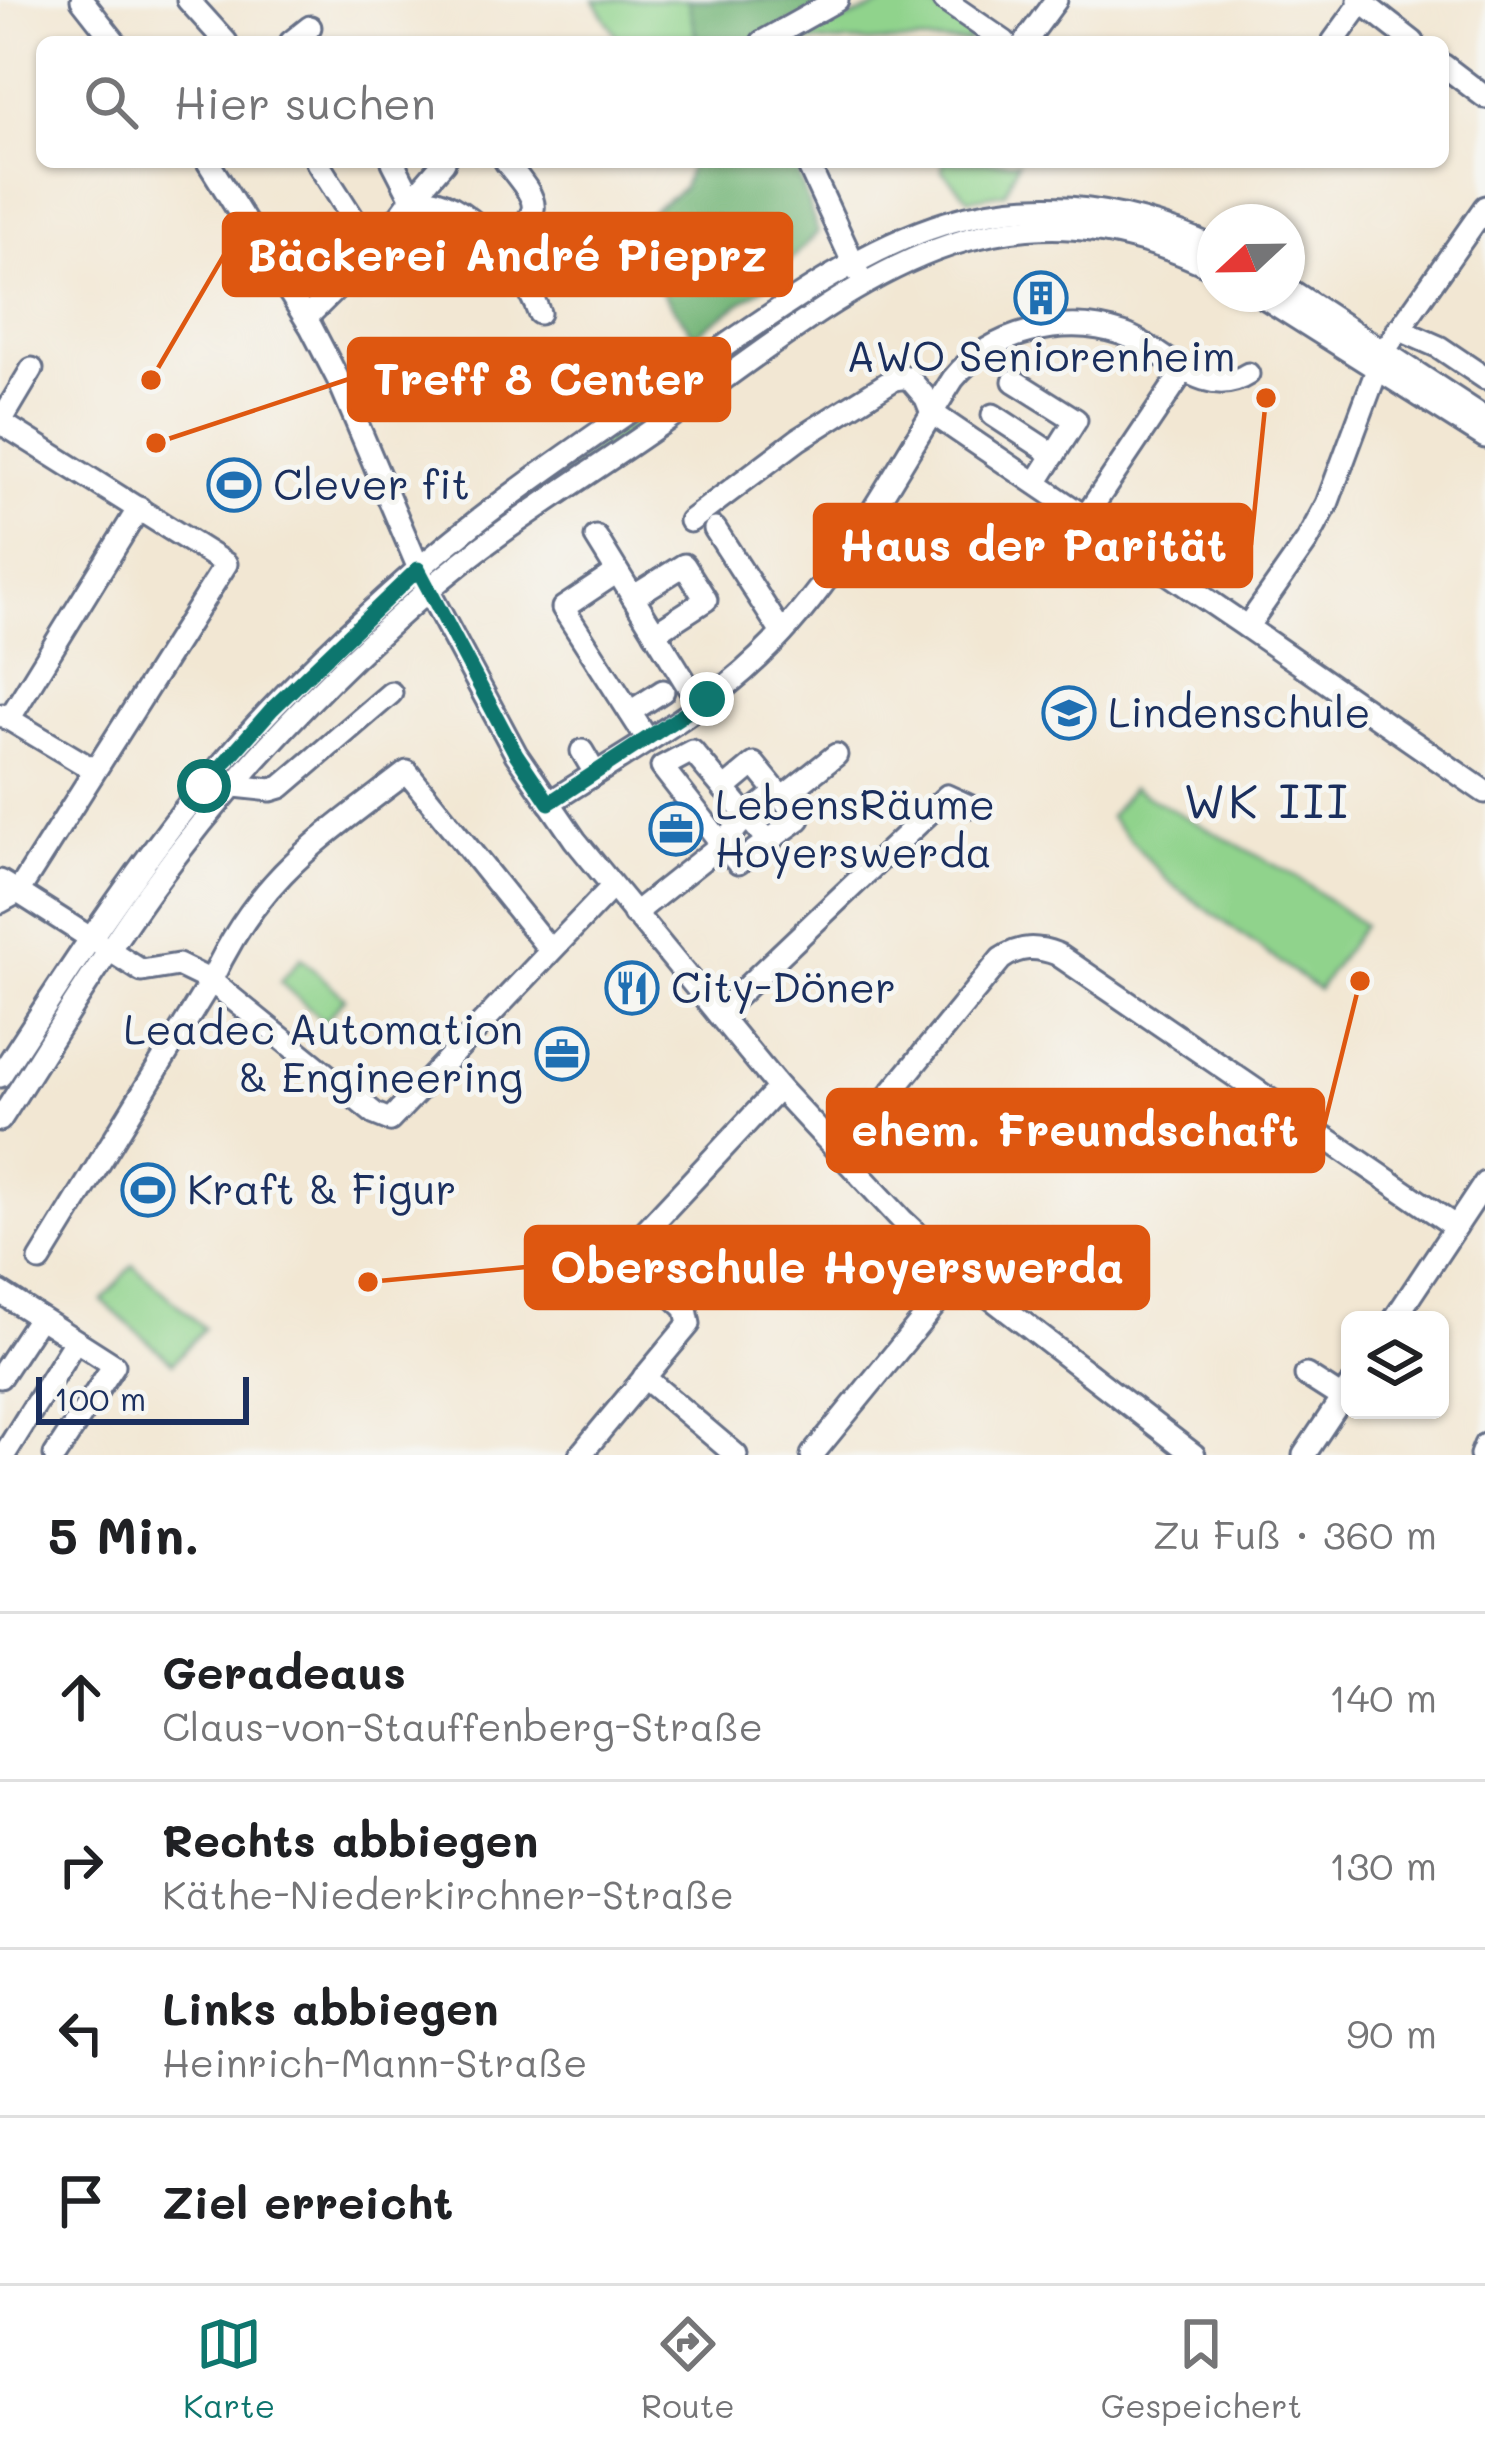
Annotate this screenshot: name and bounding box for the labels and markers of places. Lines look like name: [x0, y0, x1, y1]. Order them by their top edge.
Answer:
callout: Bäckerei André Pieprz: [224, 214, 791, 295]
building icon: AWO Seniorenheim: [1013, 270, 1069, 326]
place label: AWO Seniorenheim: [846, 328, 1236, 383]
callout: Treff 8 Center: [349, 339, 729, 420]
place label: Clever fit: [273, 456, 470, 511]
sports icon: Clever fit: [206, 457, 262, 513]
callout: Haus der Parität: [815, 505, 1251, 586]
place label: Lindenschule: [1108, 684, 1370, 739]
school or university icon: Lindenschule: [1041, 685, 1097, 741]
place label: LebensRäume Hoyerswerda: [715, 776, 995, 879]
office icon: LebensRäume Hoyerswerda: [648, 801, 704, 857]
place label: City-Döner: [671, 959, 896, 1014]
restaurant icon: City-Döner: [604, 960, 660, 1016]
place label: Leadec Automation & Engineering: [123, 1001, 523, 1104]
office icon: Leadec Automation & Engineering: [534, 1026, 590, 1082]
callout: ehem. Freundschaft: [828, 1090, 1323, 1171]
place label: Kraft & Figur: [187, 1161, 457, 1216]
sports icon: Kraft & Figur: [120, 1162, 176, 1218]
callout: Oberschule Hoyerswerda: [526, 1227, 1148, 1308]

